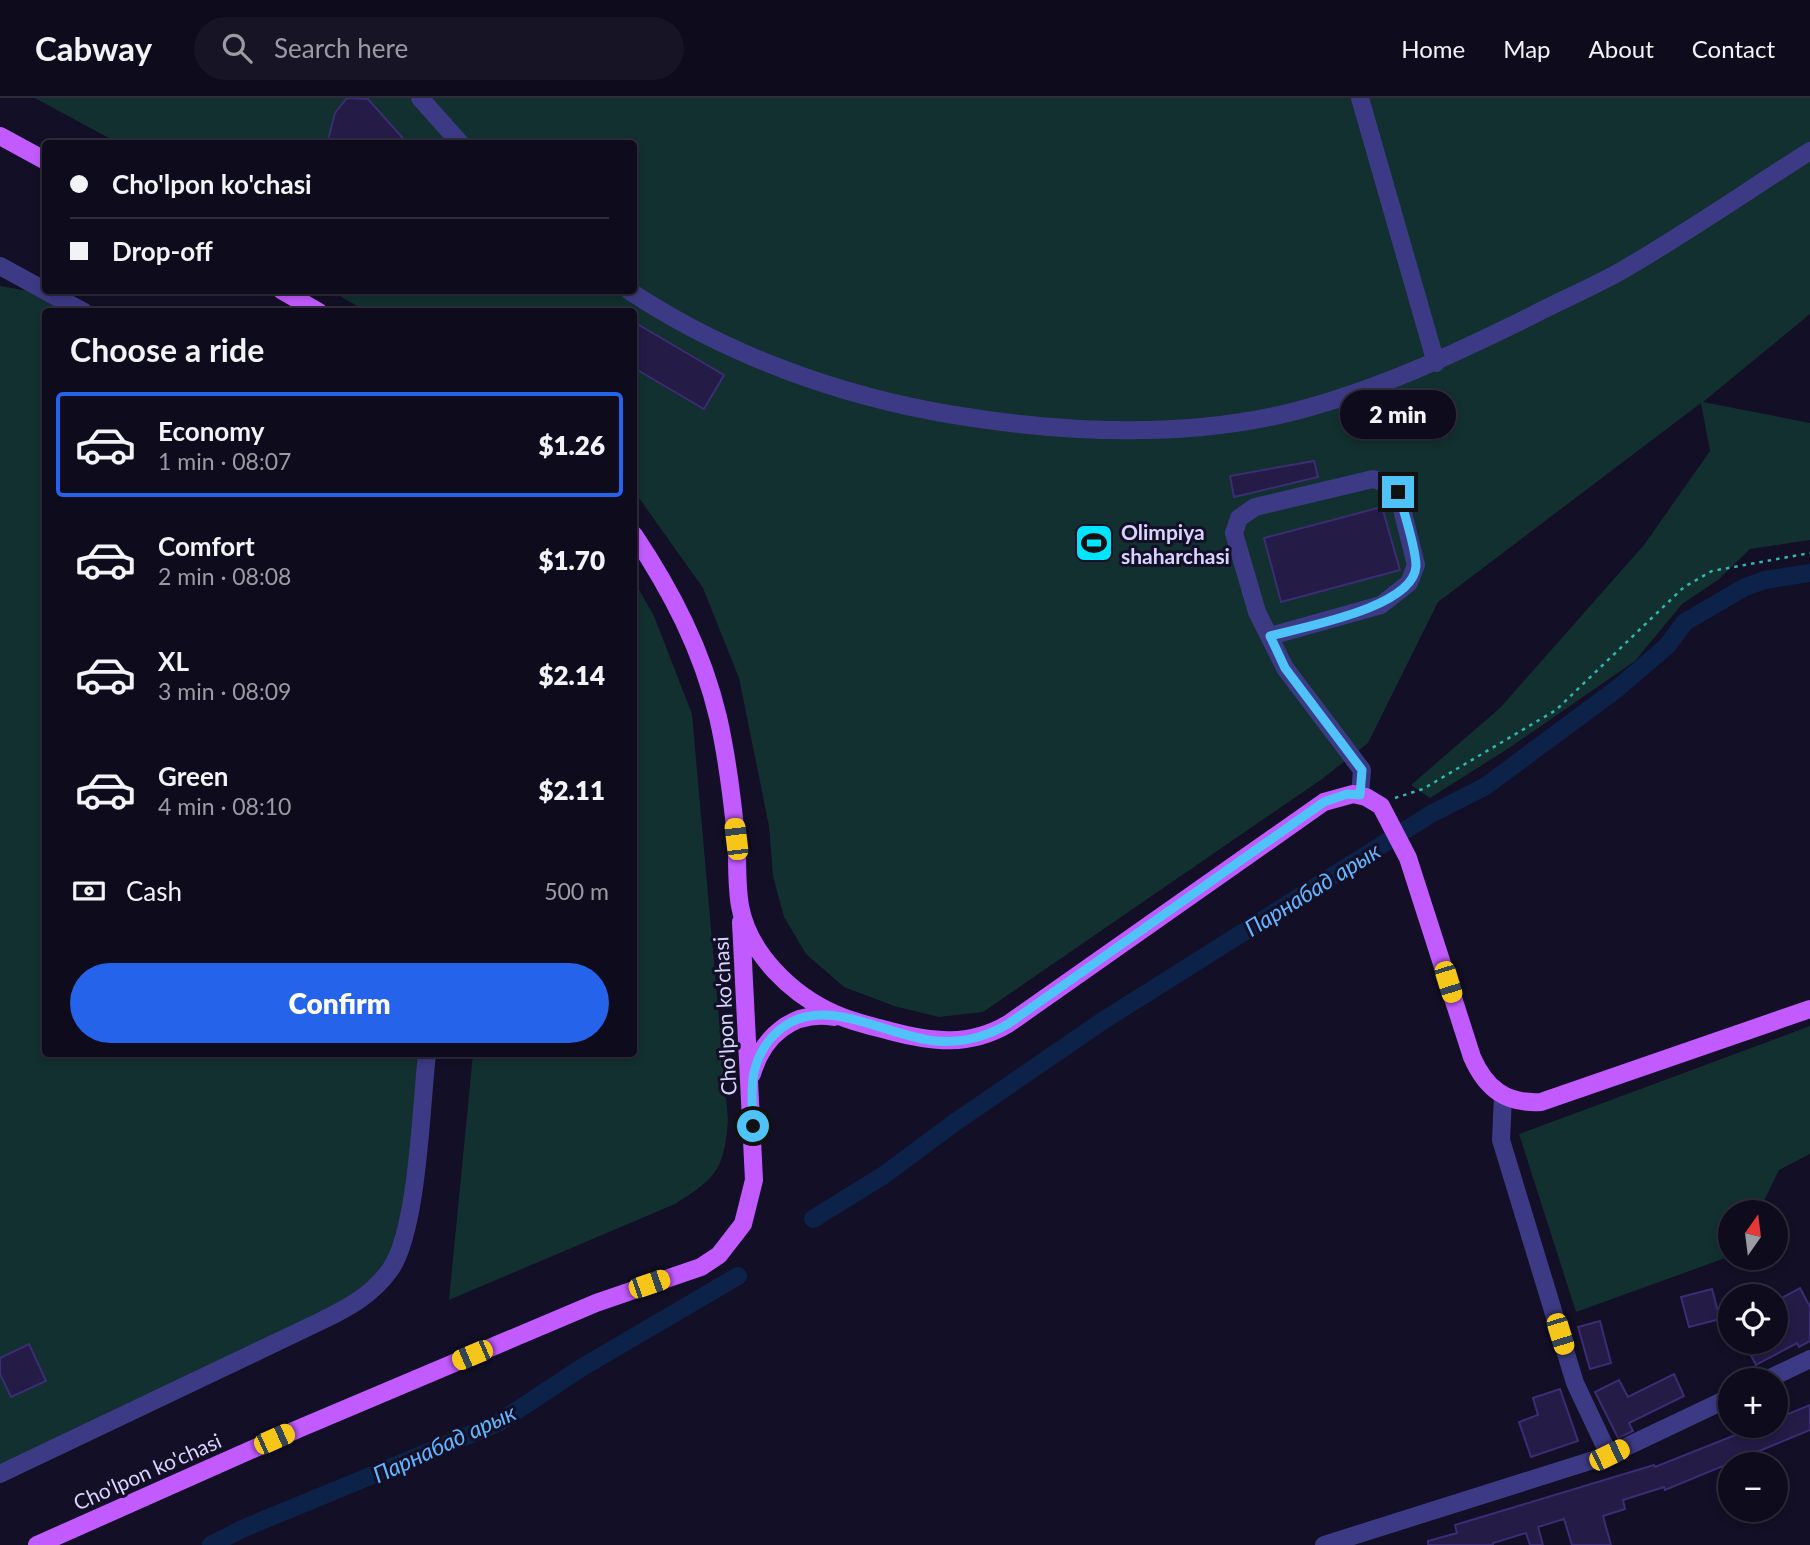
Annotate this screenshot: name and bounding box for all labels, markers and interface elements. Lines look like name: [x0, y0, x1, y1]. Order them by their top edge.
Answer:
search box: [194, 17, 684, 80]
text: Cabway: [35, 28, 152, 68]
icon: search: [218, 29, 256, 67]
text: Search here: [274, 32, 408, 64]
text: Home: [1401, 34, 1465, 63]
text: Map: [1503, 34, 1551, 63]
text: About: [1589, 34, 1654, 63]
text: Contact: [1692, 34, 1775, 63]
text: Cho'lpon ko'chasi: [112, 168, 312, 200]
text: Drop-off: [112, 235, 213, 267]
text: Choose a ride: [70, 330, 264, 369]
callout: 2 min: [1340, 390, 1456, 440]
text: 2 min: [1369, 400, 1427, 428]
icon: car: [74, 413, 137, 476]
text: Economy: [158, 415, 264, 447]
text: $1.26: [538, 429, 605, 461]
text: 1 min · 08:07: [158, 447, 291, 475]
route end: [1382, 476, 1414, 508]
place label: Olimpiya shaharchasi: [1121, 519, 1230, 568]
sports icon: Olimpiya shaharchasi: [1073, 522, 1115, 564]
icon: car: [74, 528, 137, 591]
text: Comfort: [158, 530, 255, 562]
text: $1.70: [538, 544, 605, 576]
text: 2 min · 08:08: [158, 562, 291, 590]
icon: car: [74, 643, 137, 706]
text: XL: [158, 645, 189, 677]
text: $2.14: [538, 659, 605, 691]
text: 3 min · 08:09: [158, 677, 291, 705]
icon: car: [74, 758, 137, 821]
text: Green: [158, 760, 228, 792]
text: $2.11: [538, 774, 605, 806]
text: 4 min · 08:10: [158, 792, 291, 820]
car: [724, 817, 749, 861]
water label: Парнабад арык: [1239, 836, 1385, 942]
icon: cash: [70, 872, 108, 910]
text: Cash: [126, 875, 182, 907]
text: 500 m: [544, 877, 609, 905]
street label: Cho'lpon ko'chasi: [707, 936, 741, 1096]
car: [1432, 959, 1465, 1005]
button: Confirm: [70, 963, 609, 1043]
route start: [737, 1110, 769, 1142]
north arrow: [1718, 1200, 1788, 1270]
map controls: [1718, 1200, 1788, 1522]
car: [626, 1267, 673, 1301]
button: locate: [1718, 1284, 1788, 1354]
car: [1544, 1311, 1577, 1357]
car: [449, 1337, 496, 1373]
button: +: [1718, 1368, 1788, 1438]
water label: Парнабад арык: [368, 1398, 520, 1488]
car: [251, 1421, 298, 1457]
street label: Cho'lpon ko'chasi: [69, 1427, 225, 1515]
car: [1586, 1436, 1633, 1474]
button: −: [1718, 1452, 1788, 1522]

